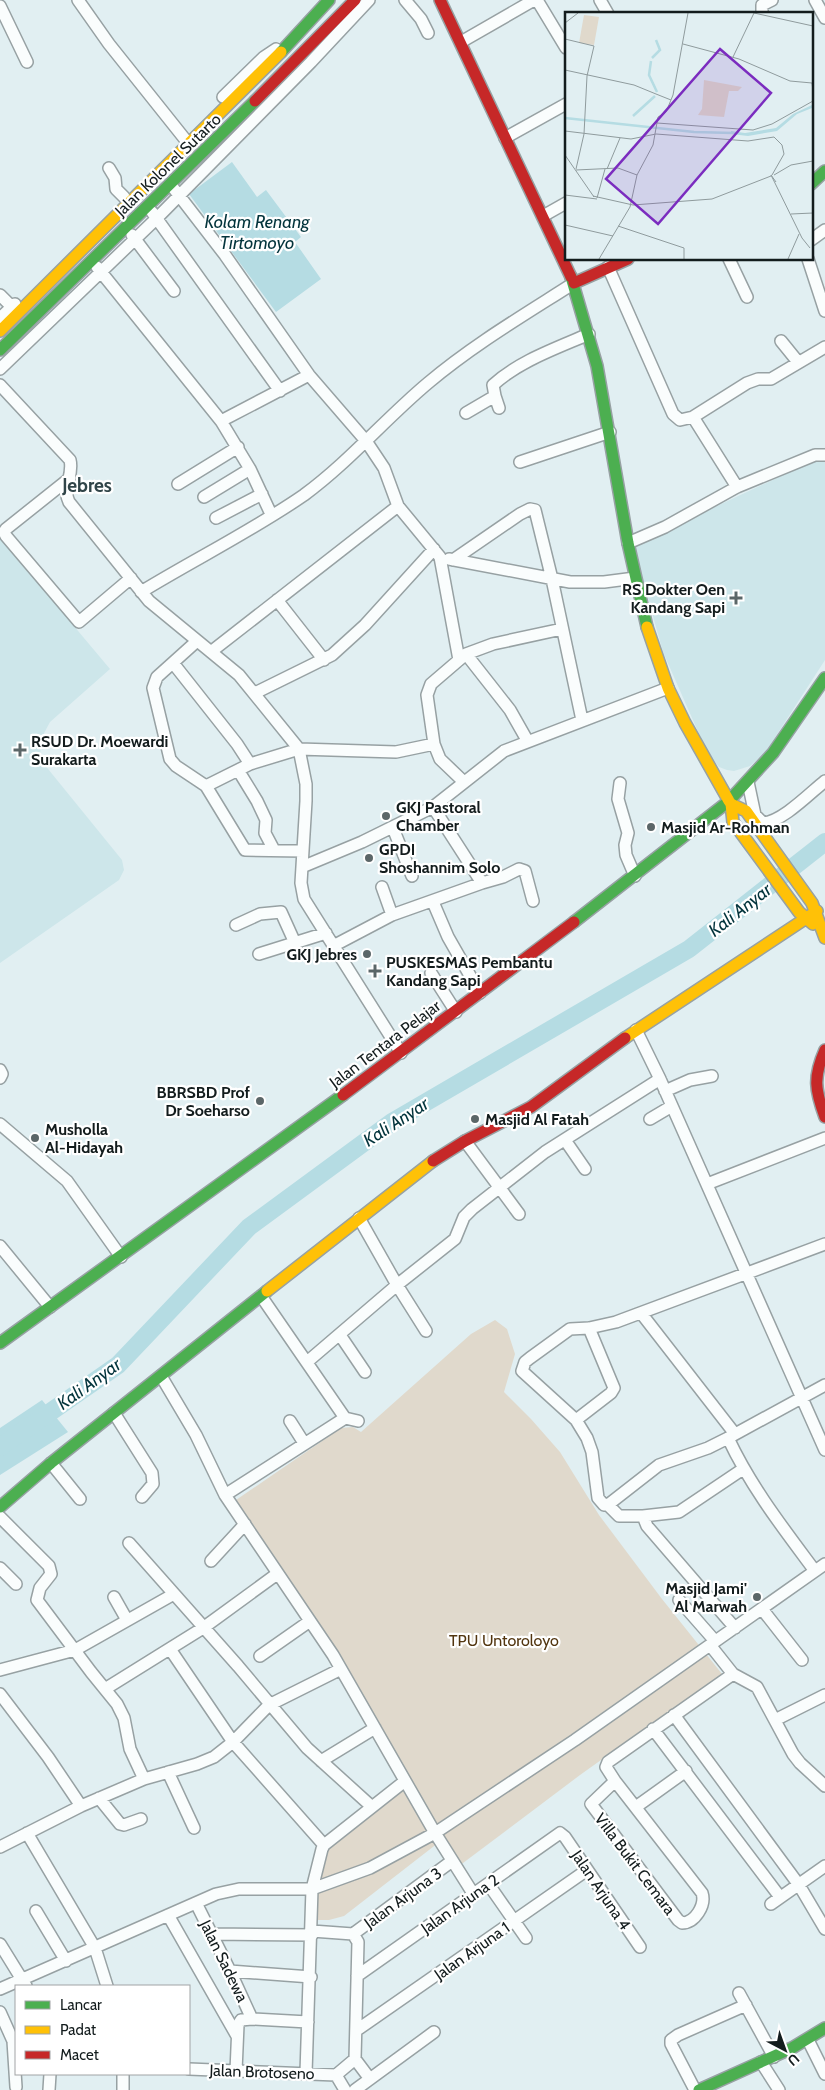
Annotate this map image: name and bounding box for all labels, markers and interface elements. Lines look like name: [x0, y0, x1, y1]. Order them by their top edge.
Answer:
inset map: [565, 12, 812, 260]
street label: Jalan Kolonel Sutarto: [110, 109, 225, 221]
water label: Kolam Renang Tirtomoyo: [204, 211, 310, 254]
district label: Jebres: [61, 474, 112, 497]
place label: RS Dokter Oen Kandang Sapi: [622, 580, 725, 617]
marker: RS Dokter Oen Kandang Sapi: [729, 591, 743, 605]
place label: RSUD Dr. Moewardi Surakarta: [31, 732, 168, 769]
marker: RSUD Dr. Moewardi Surakarta: [13, 743, 27, 757]
place label: GKJ Pastoral Chamber: [396, 798, 481, 835]
marker: GKJ Pastoral Chamber: [380, 810, 392, 822]
place label: Masjid Ar-Rohman: [661, 818, 790, 837]
marker: Masjid Ar-Rohman: [645, 821, 657, 833]
place label: GPDI Shoshannim Solo: [379, 840, 500, 877]
marker: GPDI Shoshannim Solo: [363, 852, 375, 864]
water label: Kali Anyar: [704, 878, 777, 941]
place label: GKJ Jebres: [286, 945, 357, 964]
marker: GKJ Jebres: [361, 948, 373, 960]
place label: PUSKESMAS Pembantu Kandang Sapi: [386, 953, 553, 990]
marker: PUSKESMAS Pembantu Kandang Sapi: [368, 964, 382, 978]
street label: Jalan Tentara Pelajar: [325, 996, 445, 1092]
place label: BBRSBD Prof Dr Soeharso: [157, 1083, 251, 1120]
water label: Kali Anyar: [359, 1092, 434, 1151]
marker: BBRSBD Prof Dr Soeharso: [254, 1095, 266, 1107]
place label: Masjid Al Fatah: [485, 1110, 589, 1129]
marker: Masjid Al Fatah: [469, 1113, 481, 1125]
place label: Musholla Al-Hidayah: [45, 1120, 123, 1157]
marker: Musholla Al-Hidayah: [29, 1132, 41, 1144]
water label: Kali Anyar: [53, 1353, 127, 1415]
place label: Masjid Jami' Al Marwah: [665, 1579, 747, 1616]
marker: Masjid Jami' Al Marwah: [751, 1591, 763, 1603]
park label: TPU Untoroloyo: [449, 1631, 559, 1650]
street label: Villa Bukit Cemara: [591, 1809, 680, 1919]
street label: Jalan Arjuna 4: [567, 1846, 635, 1933]
street label: Jalan Arjuna 3: [360, 1864, 445, 1933]
street label: Jalan Arjuna 2: [416, 1870, 503, 1938]
street label: Jalan Sadewa: [196, 1916, 252, 2005]
street label: Jalan Arjuna 1: [430, 1918, 513, 1985]
legend: [15, 1985, 190, 2075]
text: Lancar: [60, 1996, 102, 2014]
text: Padat: [60, 2021, 96, 2039]
north arrow: [760, 2025, 810, 2075]
text: Macet: [60, 2046, 99, 2064]
text: U: [784, 2050, 803, 2070]
street label: Jalan Brotoseno: [208, 2061, 315, 2083]

